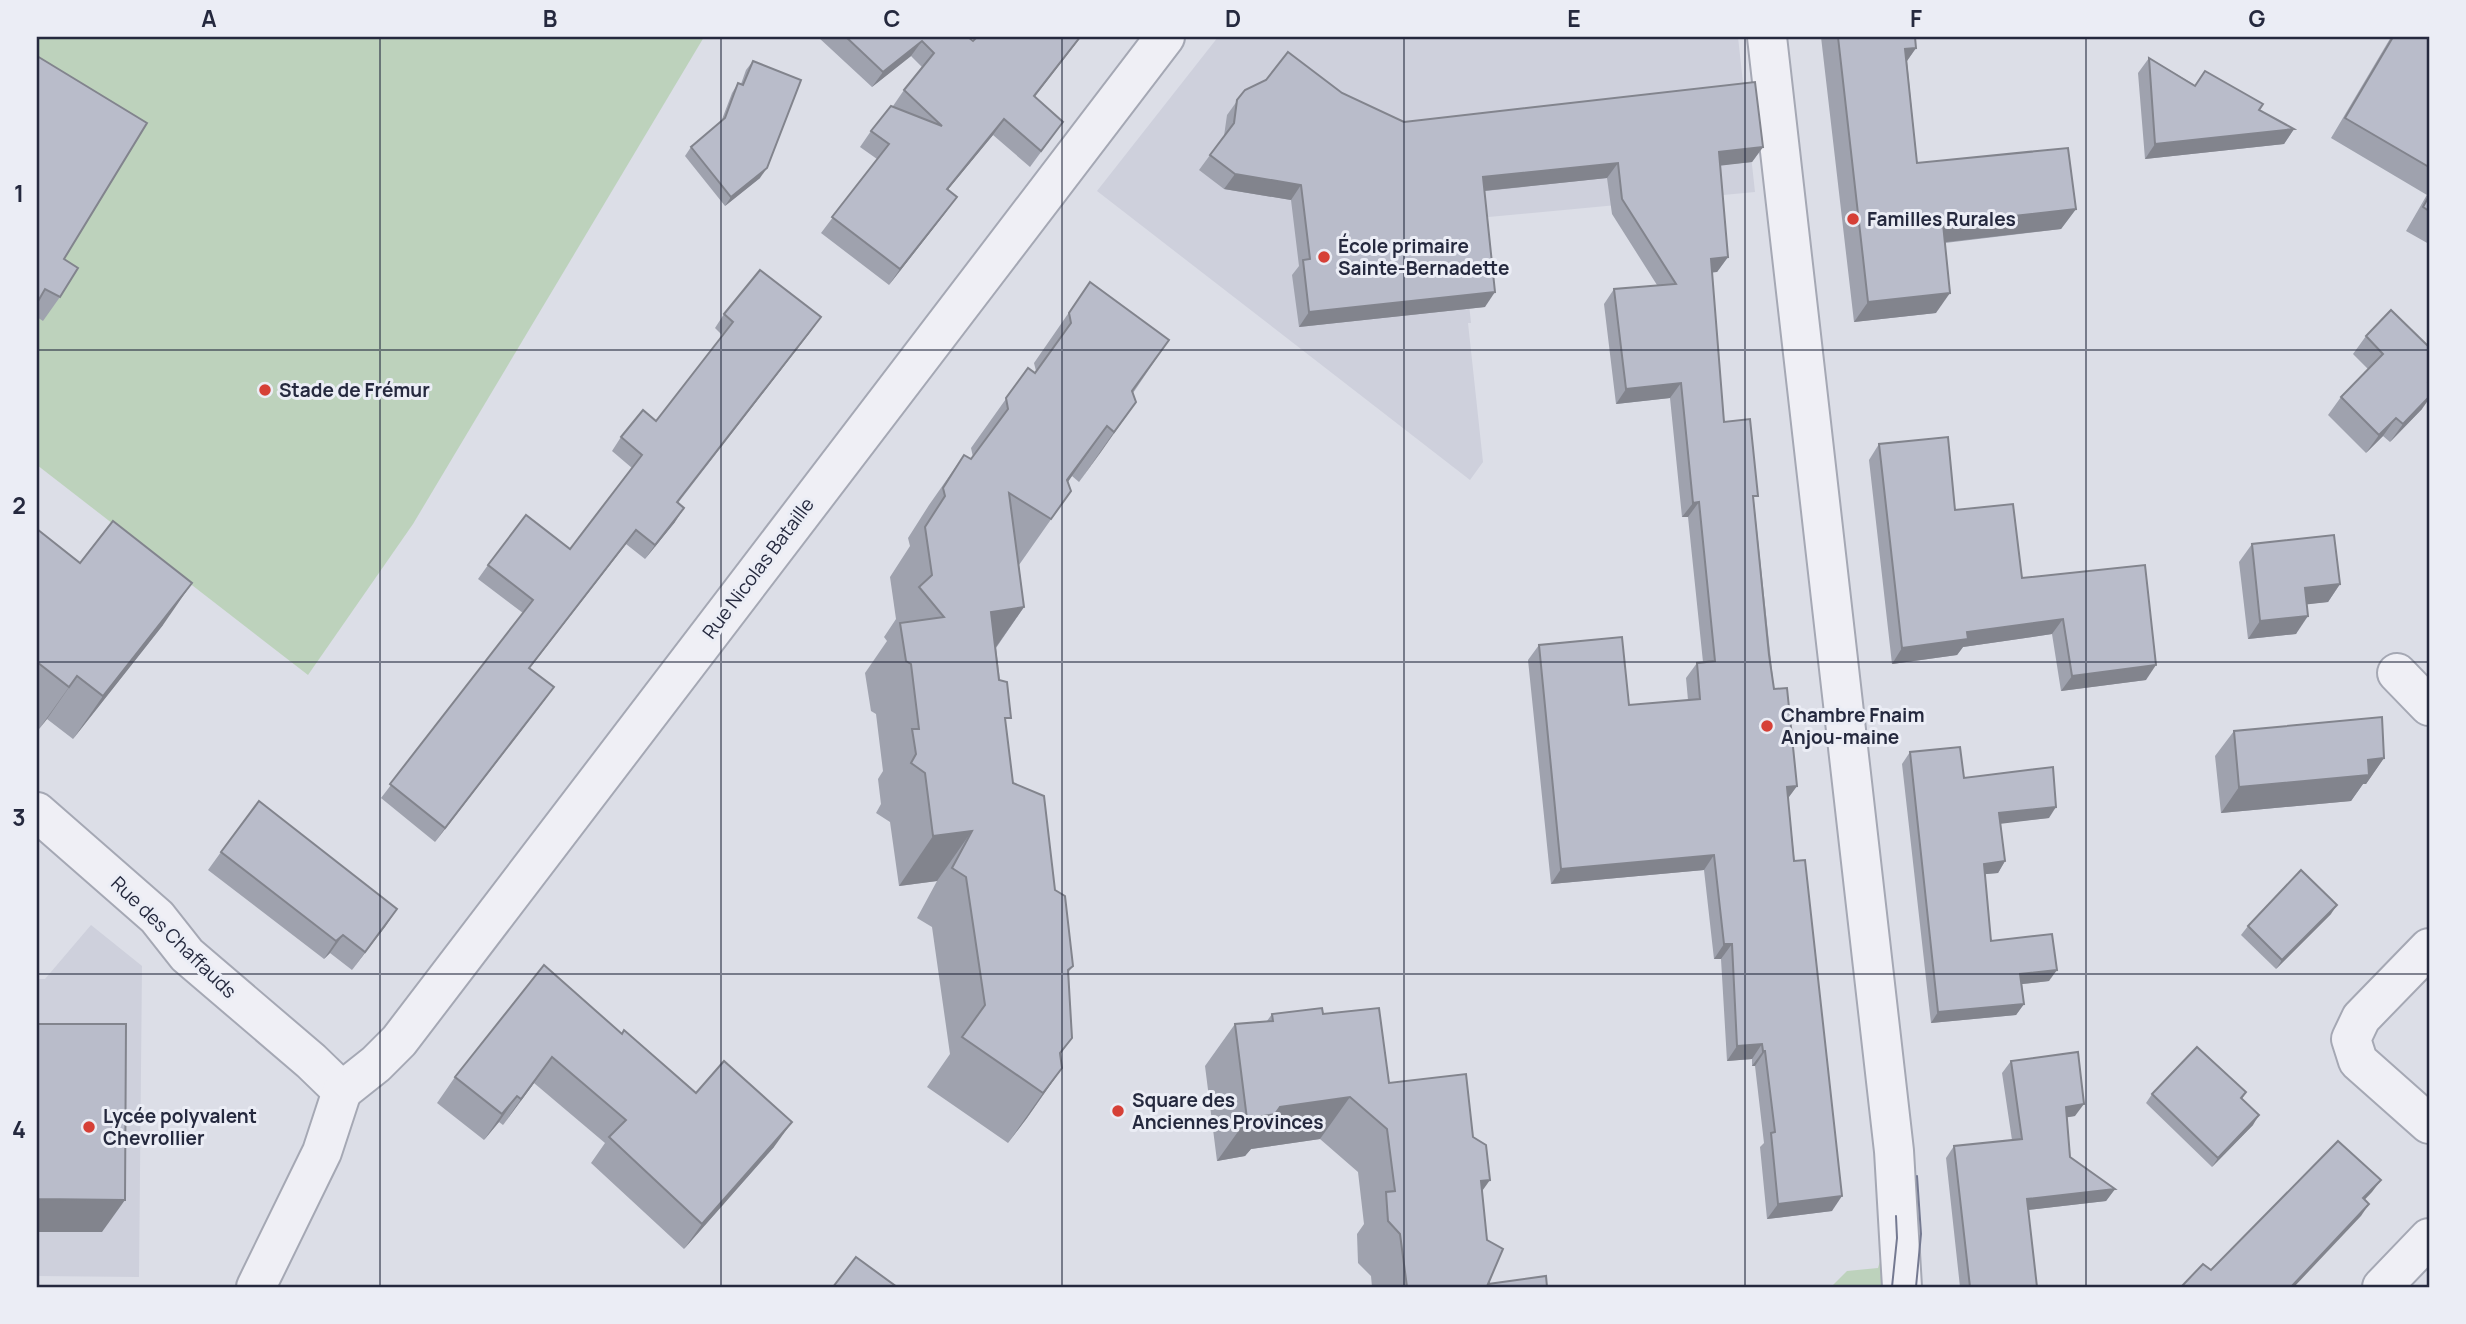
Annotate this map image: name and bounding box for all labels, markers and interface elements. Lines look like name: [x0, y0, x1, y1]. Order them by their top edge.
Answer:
text: A: [201, 2, 217, 34]
text: B: [543, 2, 557, 34]
text: C: [884, 2, 901, 34]
text: D: [1225, 2, 1241, 34]
text: E: [1567, 2, 1581, 34]
text: F: [1910, 2, 1922, 34]
text: G: [2249, 2, 2266, 34]
text: 1: [14, 177, 24, 209]
place label: Familles Rurales: [1867, 206, 2016, 232]
marker: Familles Rurales: [1845, 211, 1861, 227]
place label: École primaire Sainte-Bernadette: [1338, 233, 1510, 281]
marker: École primaire Sainte-Bernadette: [1316, 249, 1332, 265]
place label: Stade de Frémur: [279, 377, 430, 403]
marker: Stade de Frémur: [257, 382, 273, 398]
text: 2: [12, 489, 26, 521]
street label: Rue Nicolas Bataille: [696, 492, 820, 644]
place label: Chambre Fnaim Anjou-maine: [1781, 702, 1924, 750]
marker: Chambre Fnaim Anjou-maine: [1759, 718, 1775, 734]
text: 3: [12, 801, 26, 833]
street label: Rue des Chaffauds: [106, 870, 242, 1004]
place label: Square des Anciennes Provinces: [1132, 1087, 1324, 1135]
place label: Lycée polyvalent Chevrollier: [103, 1103, 257, 1151]
marker: Square des Anciennes Provinces: [1110, 1103, 1126, 1119]
text: 4: [12, 1113, 26, 1145]
marker: Lycée polyvalent Chevrollier: [81, 1119, 97, 1135]

